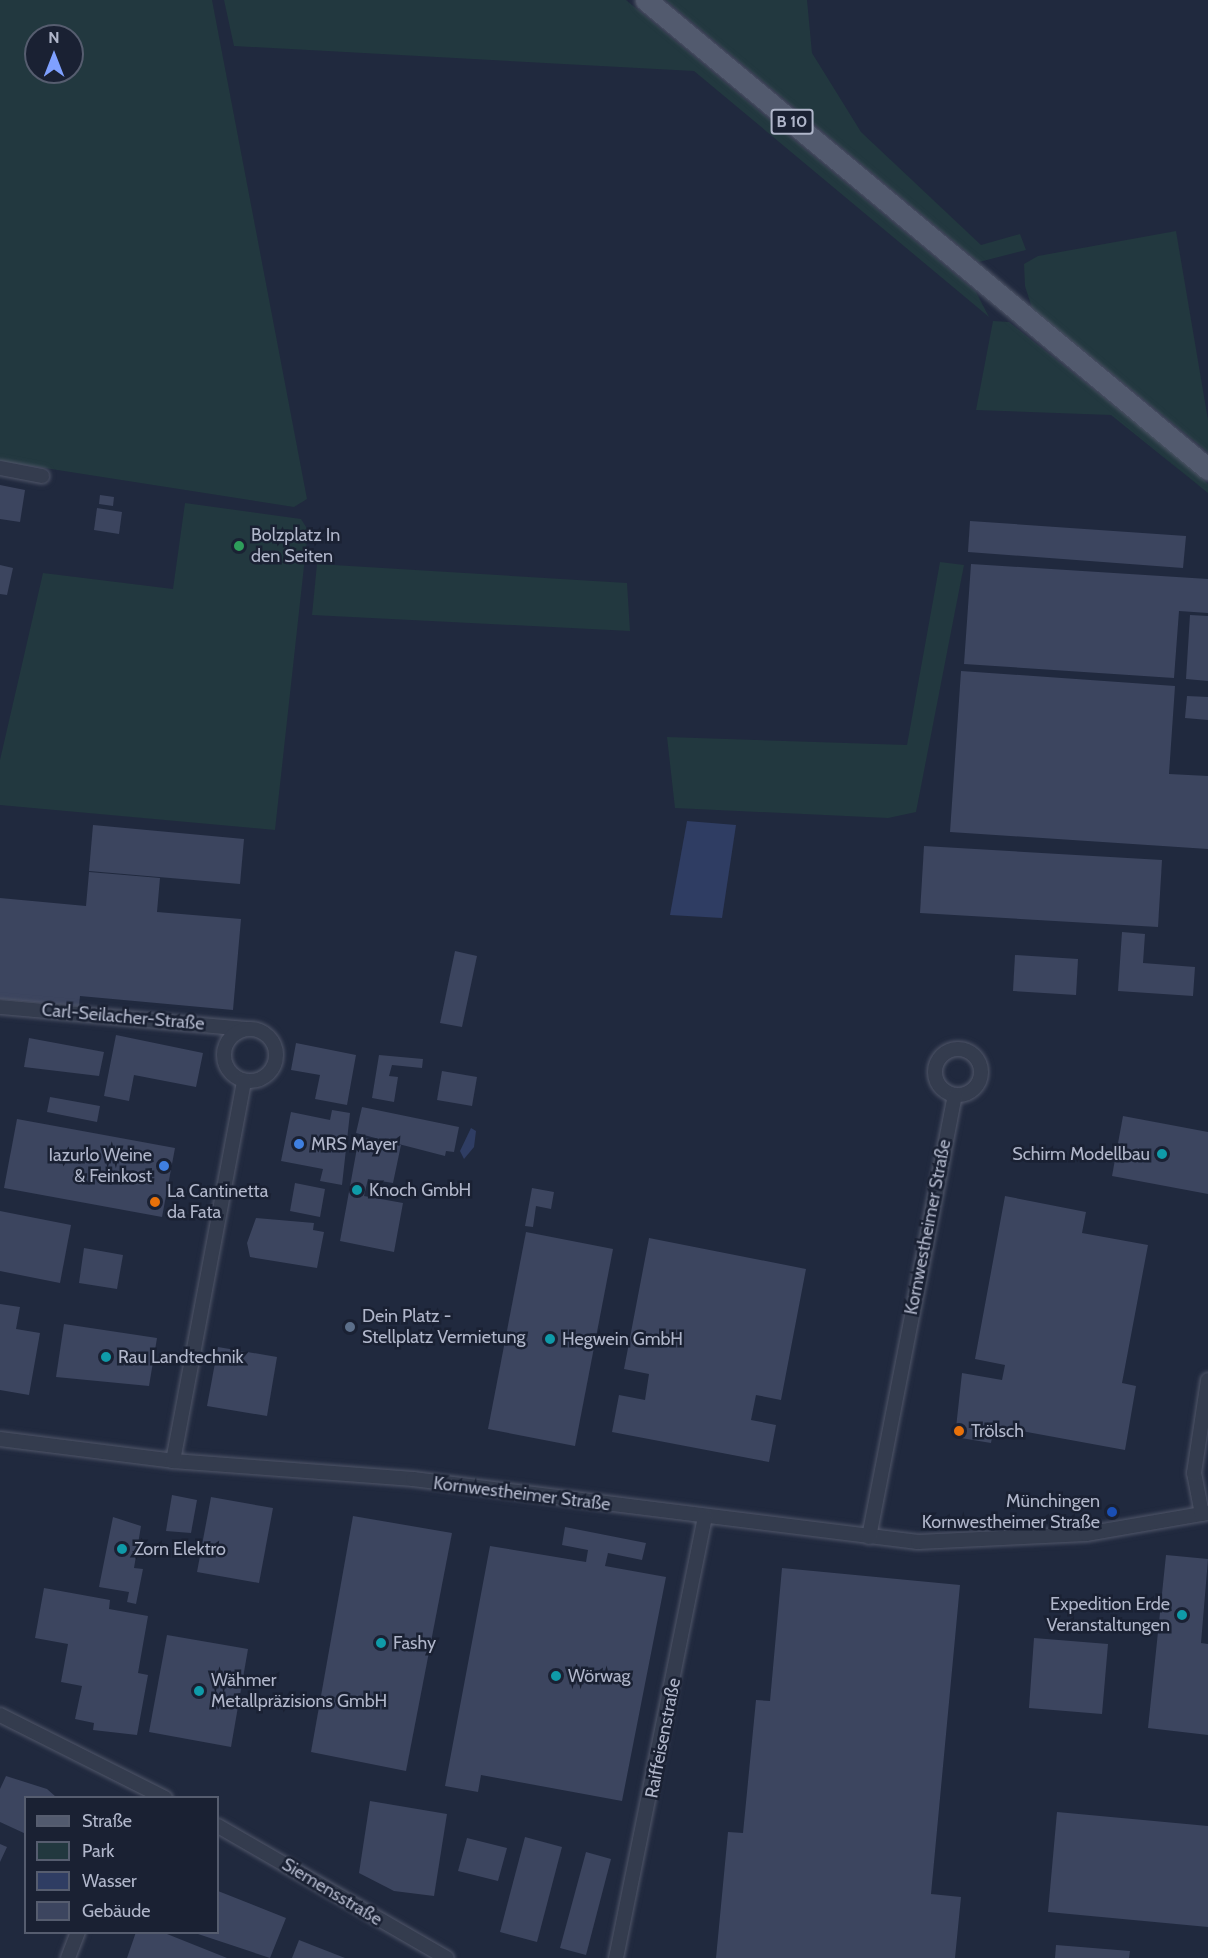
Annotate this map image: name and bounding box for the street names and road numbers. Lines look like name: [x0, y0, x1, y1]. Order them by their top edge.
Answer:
road number: B 10: [770, 109, 814, 135]
street label: Carl-Seilacher-Straße: [41, 999, 205, 1035]
street label: Kornwestheimer Straße: [900, 1137, 956, 1317]
street label: Kornwestheimer Straße: [432, 1472, 612, 1516]
street label: Raiffeisenstraße: [641, 1676, 685, 1800]
street label: Siemensstraße: [278, 1854, 386, 1930]

